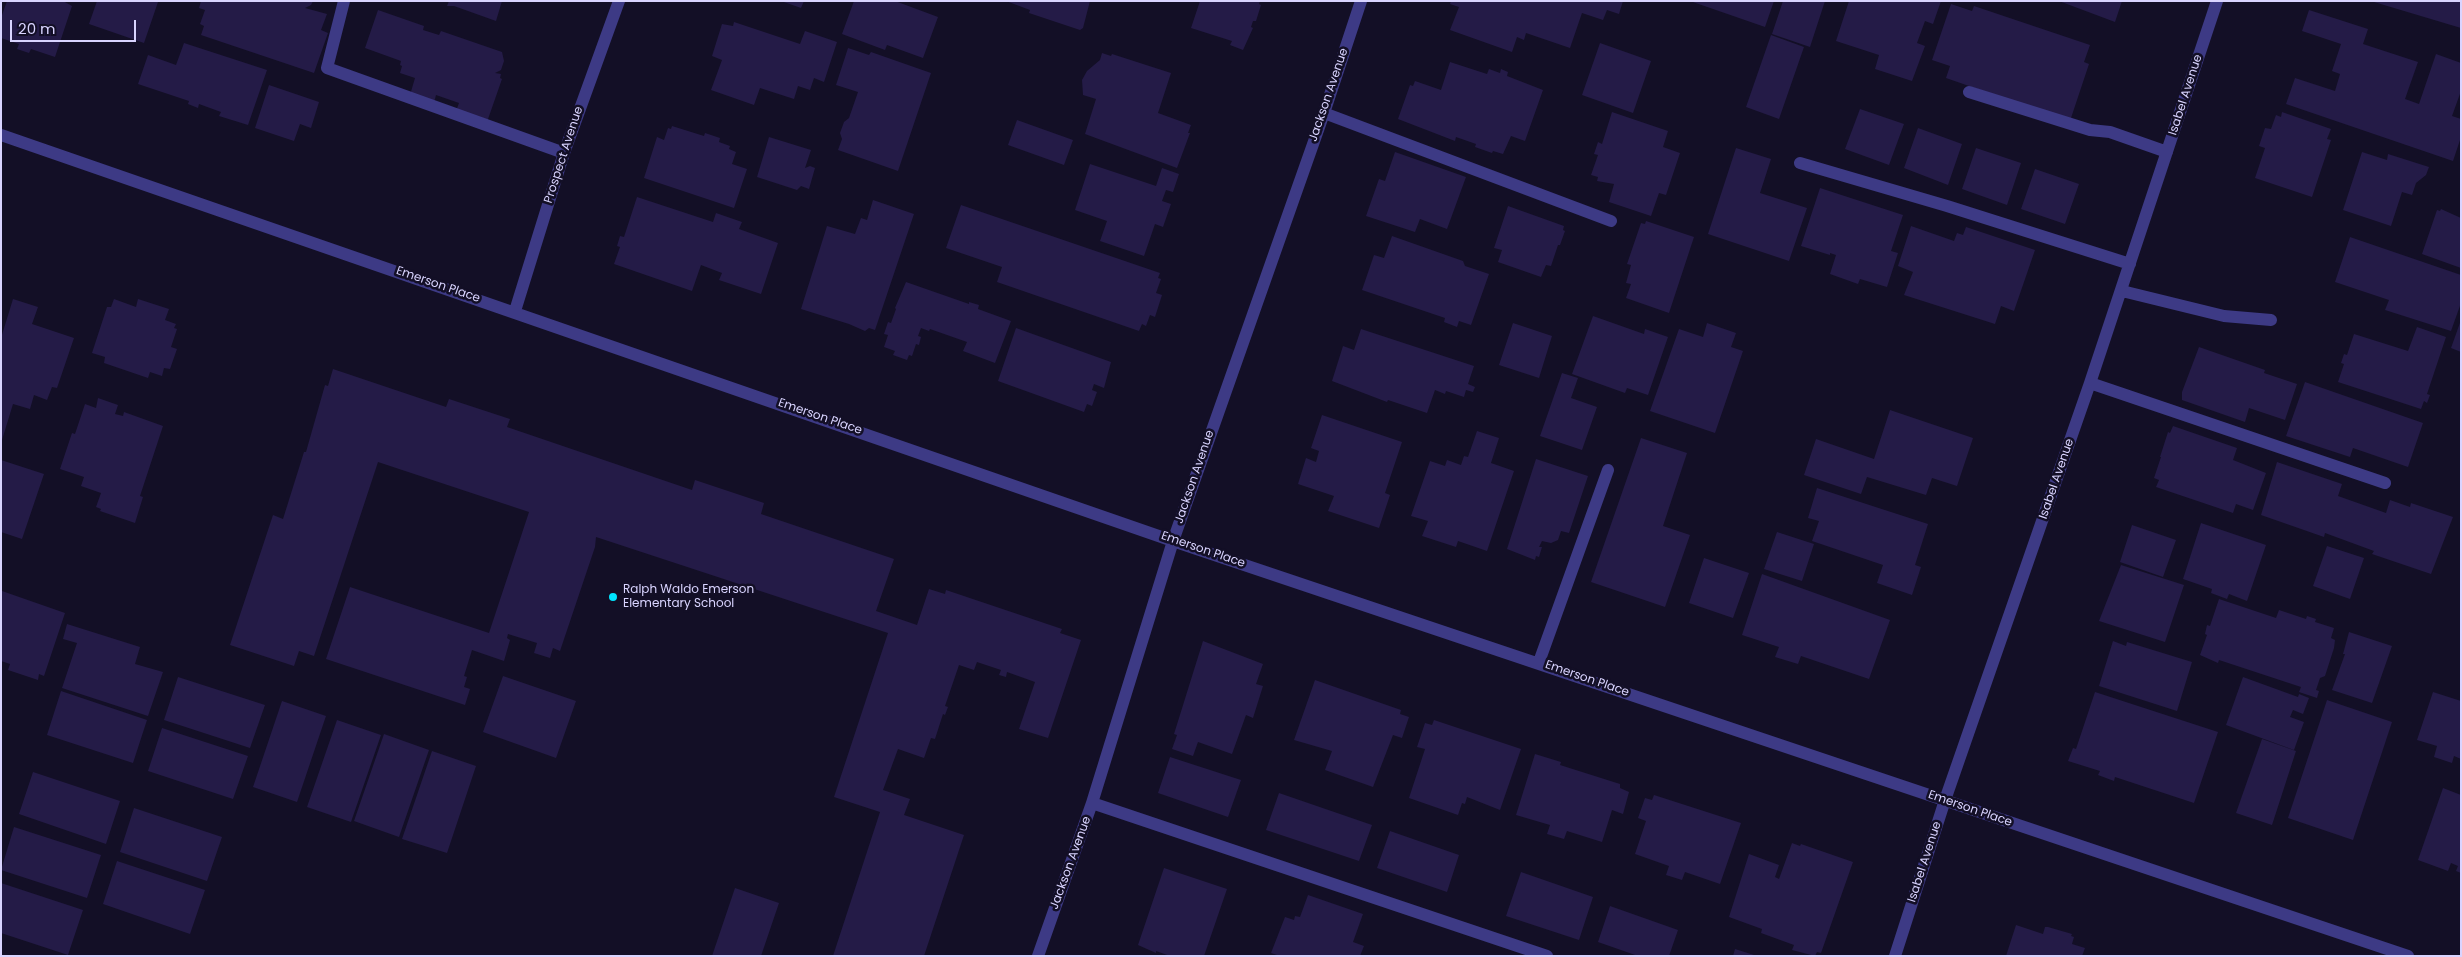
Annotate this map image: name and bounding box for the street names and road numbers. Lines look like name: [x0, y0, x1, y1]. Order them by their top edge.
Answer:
street label: Jackson Avenue: [1306, 46, 1352, 144]
street label: Isabel Avenue: [2166, 53, 2206, 137]
street label: Prospect Avenue: [542, 105, 586, 205]
street label: Emerson Place: [394, 264, 482, 306]
street label: Emerson Place: [776, 396, 864, 438]
street label: Jackson Avenue: [1172, 428, 1218, 526]
street label: Isabel Avenue: [2037, 437, 2077, 521]
street label: Emerson Place: [1159, 529, 1247, 571]
street label: Emerson Place: [1543, 658, 1631, 700]
street label: Emerson Place: [1926, 788, 2014, 830]
street label: Jackson Avenue: [1048, 815, 1094, 911]
street label: Isabel Avenue: [1905, 820, 1945, 904]

